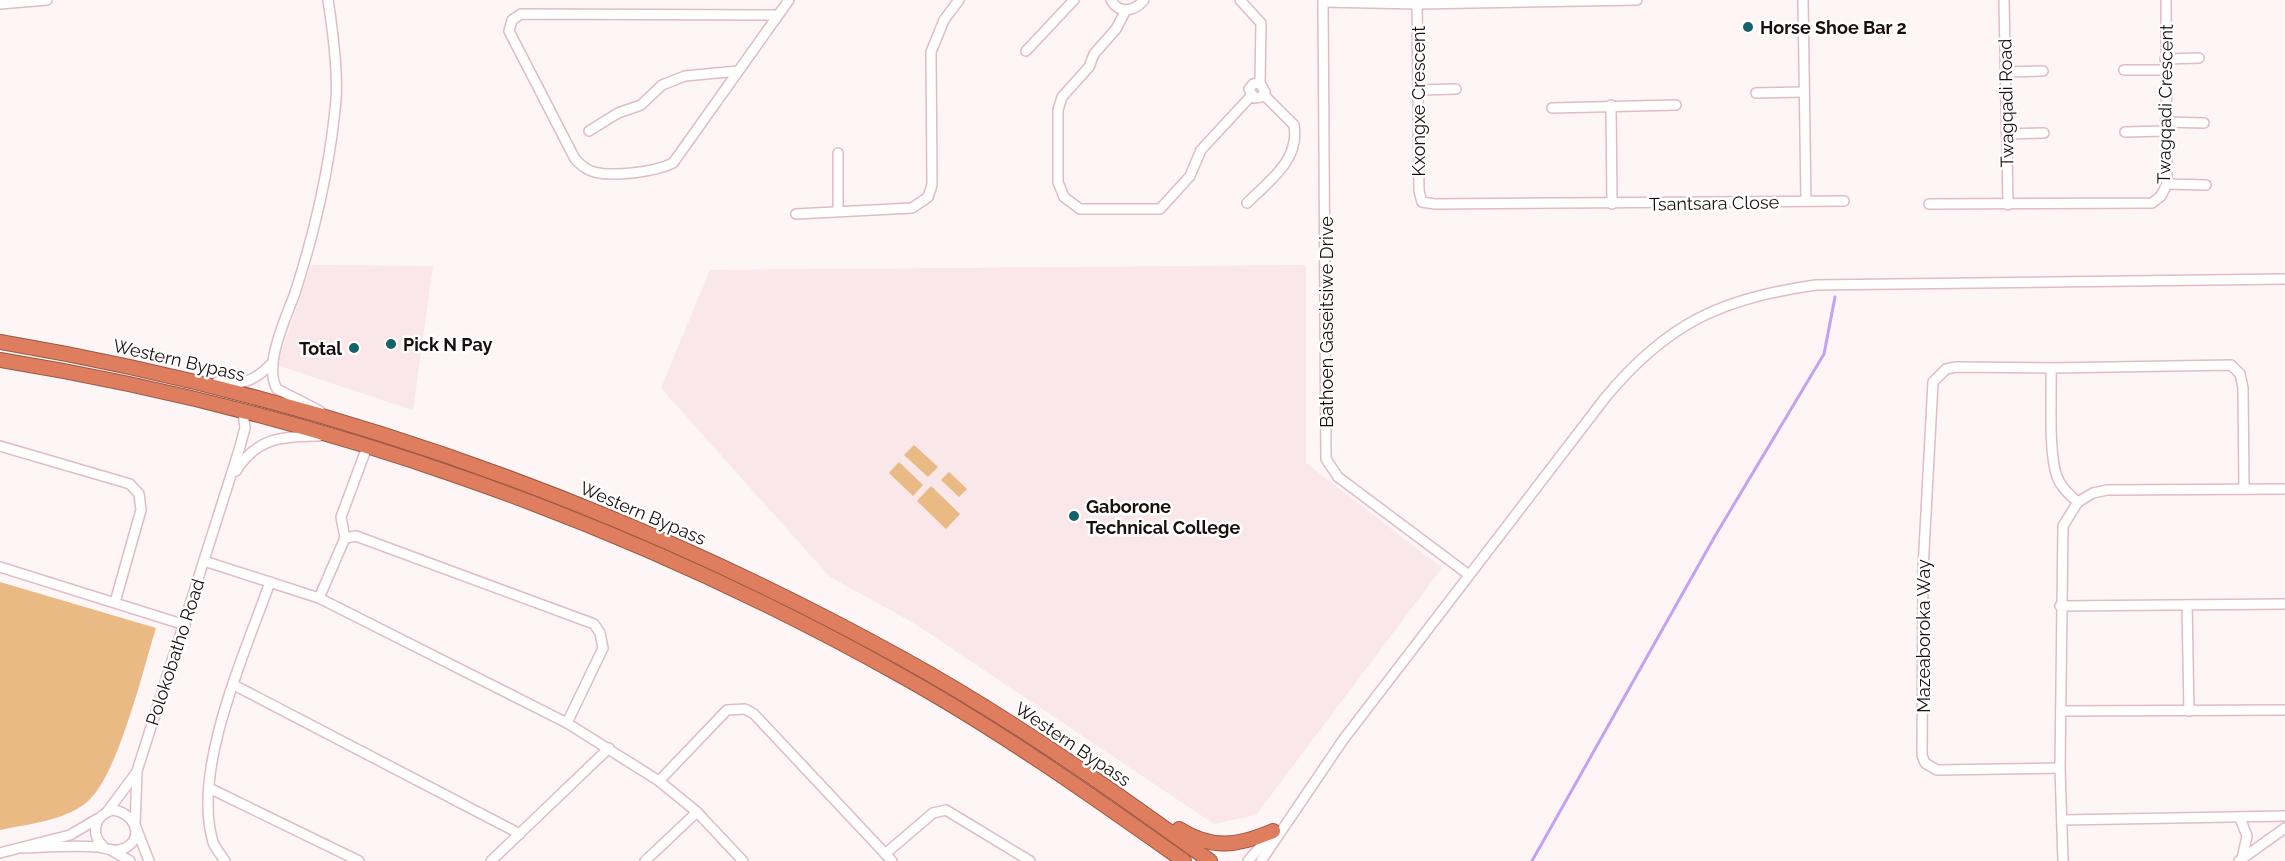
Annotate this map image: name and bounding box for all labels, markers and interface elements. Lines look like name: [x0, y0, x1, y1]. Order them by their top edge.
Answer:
place label: Horse Shoe Bar 2: [1760, 17, 1907, 38]
marker: Horse Shoe Bar 2: [1741, 20, 1755, 34]
street label: Twagqadi Crescent: [2153, 24, 2177, 184]
street label: Kxongxe Crescent: [1408, 26, 1429, 176]
street label: Twagqadi Road: [1994, 38, 2018, 168]
street label: Tsantsara Close: [1649, 191, 1780, 215]
street label: Bathoen Gaseitsiwe Drive: [1316, 216, 1337, 428]
place label: Pick N Pay: [403, 334, 492, 355]
street label: Western Bypass: [111, 335, 247, 385]
marker: Pick N Pay: [384, 337, 398, 351]
place label: Total: [299, 338, 342, 359]
marker: Total: [347, 341, 361, 355]
street label: Western Bypass: [577, 477, 709, 549]
place label: Gaborone Technical College: [1086, 496, 1240, 538]
marker: Gaborone Technical College: [1067, 509, 1081, 523]
street label: Mazeaboroka Way: [1913, 559, 1934, 713]
street label: Polokobatho Road: [141, 576, 209, 728]
street label: Western Bypass: [1011, 698, 1135, 791]

